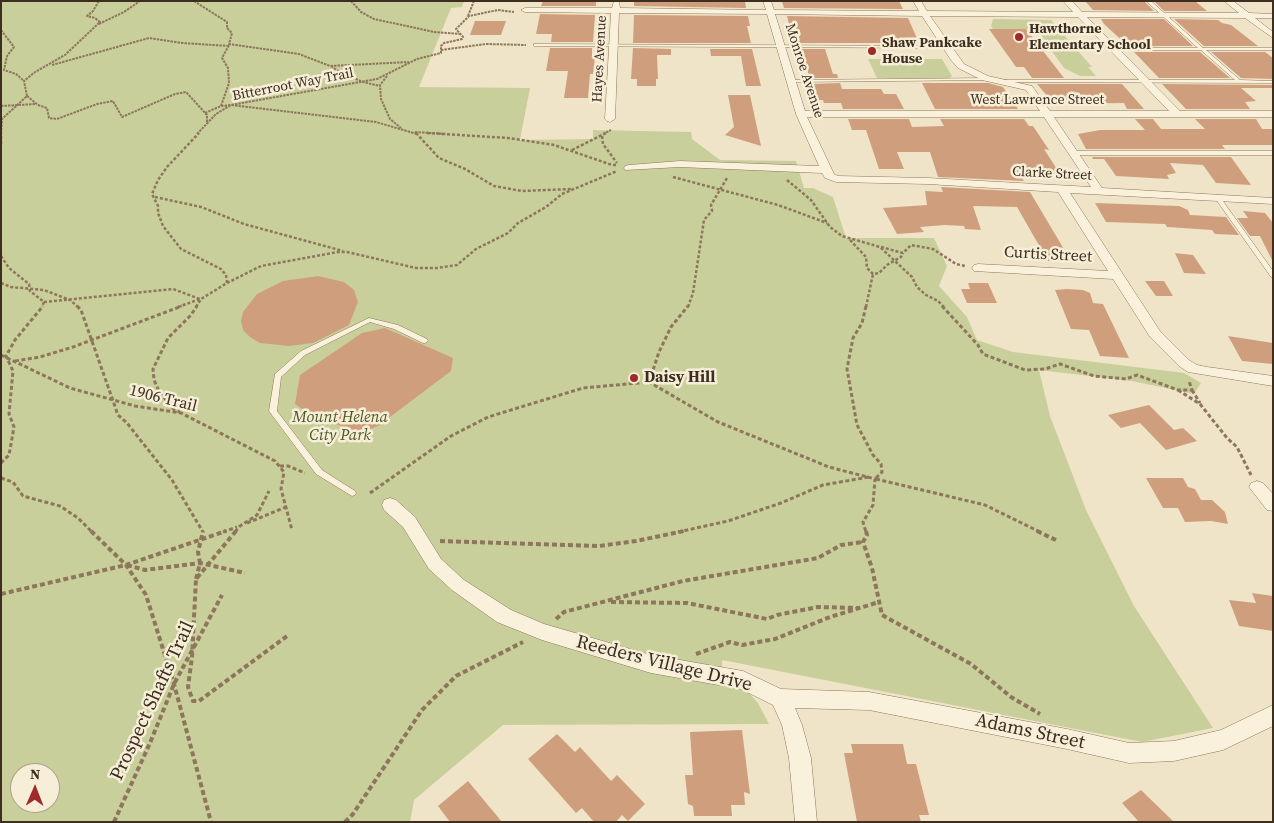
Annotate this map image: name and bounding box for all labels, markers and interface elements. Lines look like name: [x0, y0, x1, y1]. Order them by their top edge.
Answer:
street label: Hayes Avenue: [589, 15, 611, 103]
place label: Hawthorne Elementary School: [1029, 21, 1151, 54]
street label: Monroe Avenue: [781, 22, 827, 120]
marker: Hawthorne Elementary School: [1013, 31, 1025, 43]
place label: Shaw Pankcake House: [882, 35, 982, 68]
marker: Shaw Pankcake House: [866, 45, 878, 57]
street label: Bitterroot Way Trail: [231, 65, 355, 105]
street label: West Lawrence Street: [970, 92, 1104, 108]
street label: Clarke Street: [1012, 164, 1092, 184]
street label: Curtis Street: [1003, 243, 1093, 267]
place label: Daisy Hill: [644, 368, 715, 388]
marker: Daisy Hill: [628, 372, 640, 384]
street label: 1906 Trail: [127, 381, 199, 417]
park label: Mount Helena City Park: [292, 408, 388, 446]
street label: Prospect Shafts Trail: [106, 618, 200, 784]
street label: Reeders Village Drive: [574, 631, 754, 697]
street label: Adams Street: [973, 709, 1087, 755]
north arrow: [10, 763, 60, 813]
text: N: [30, 764, 41, 784]

